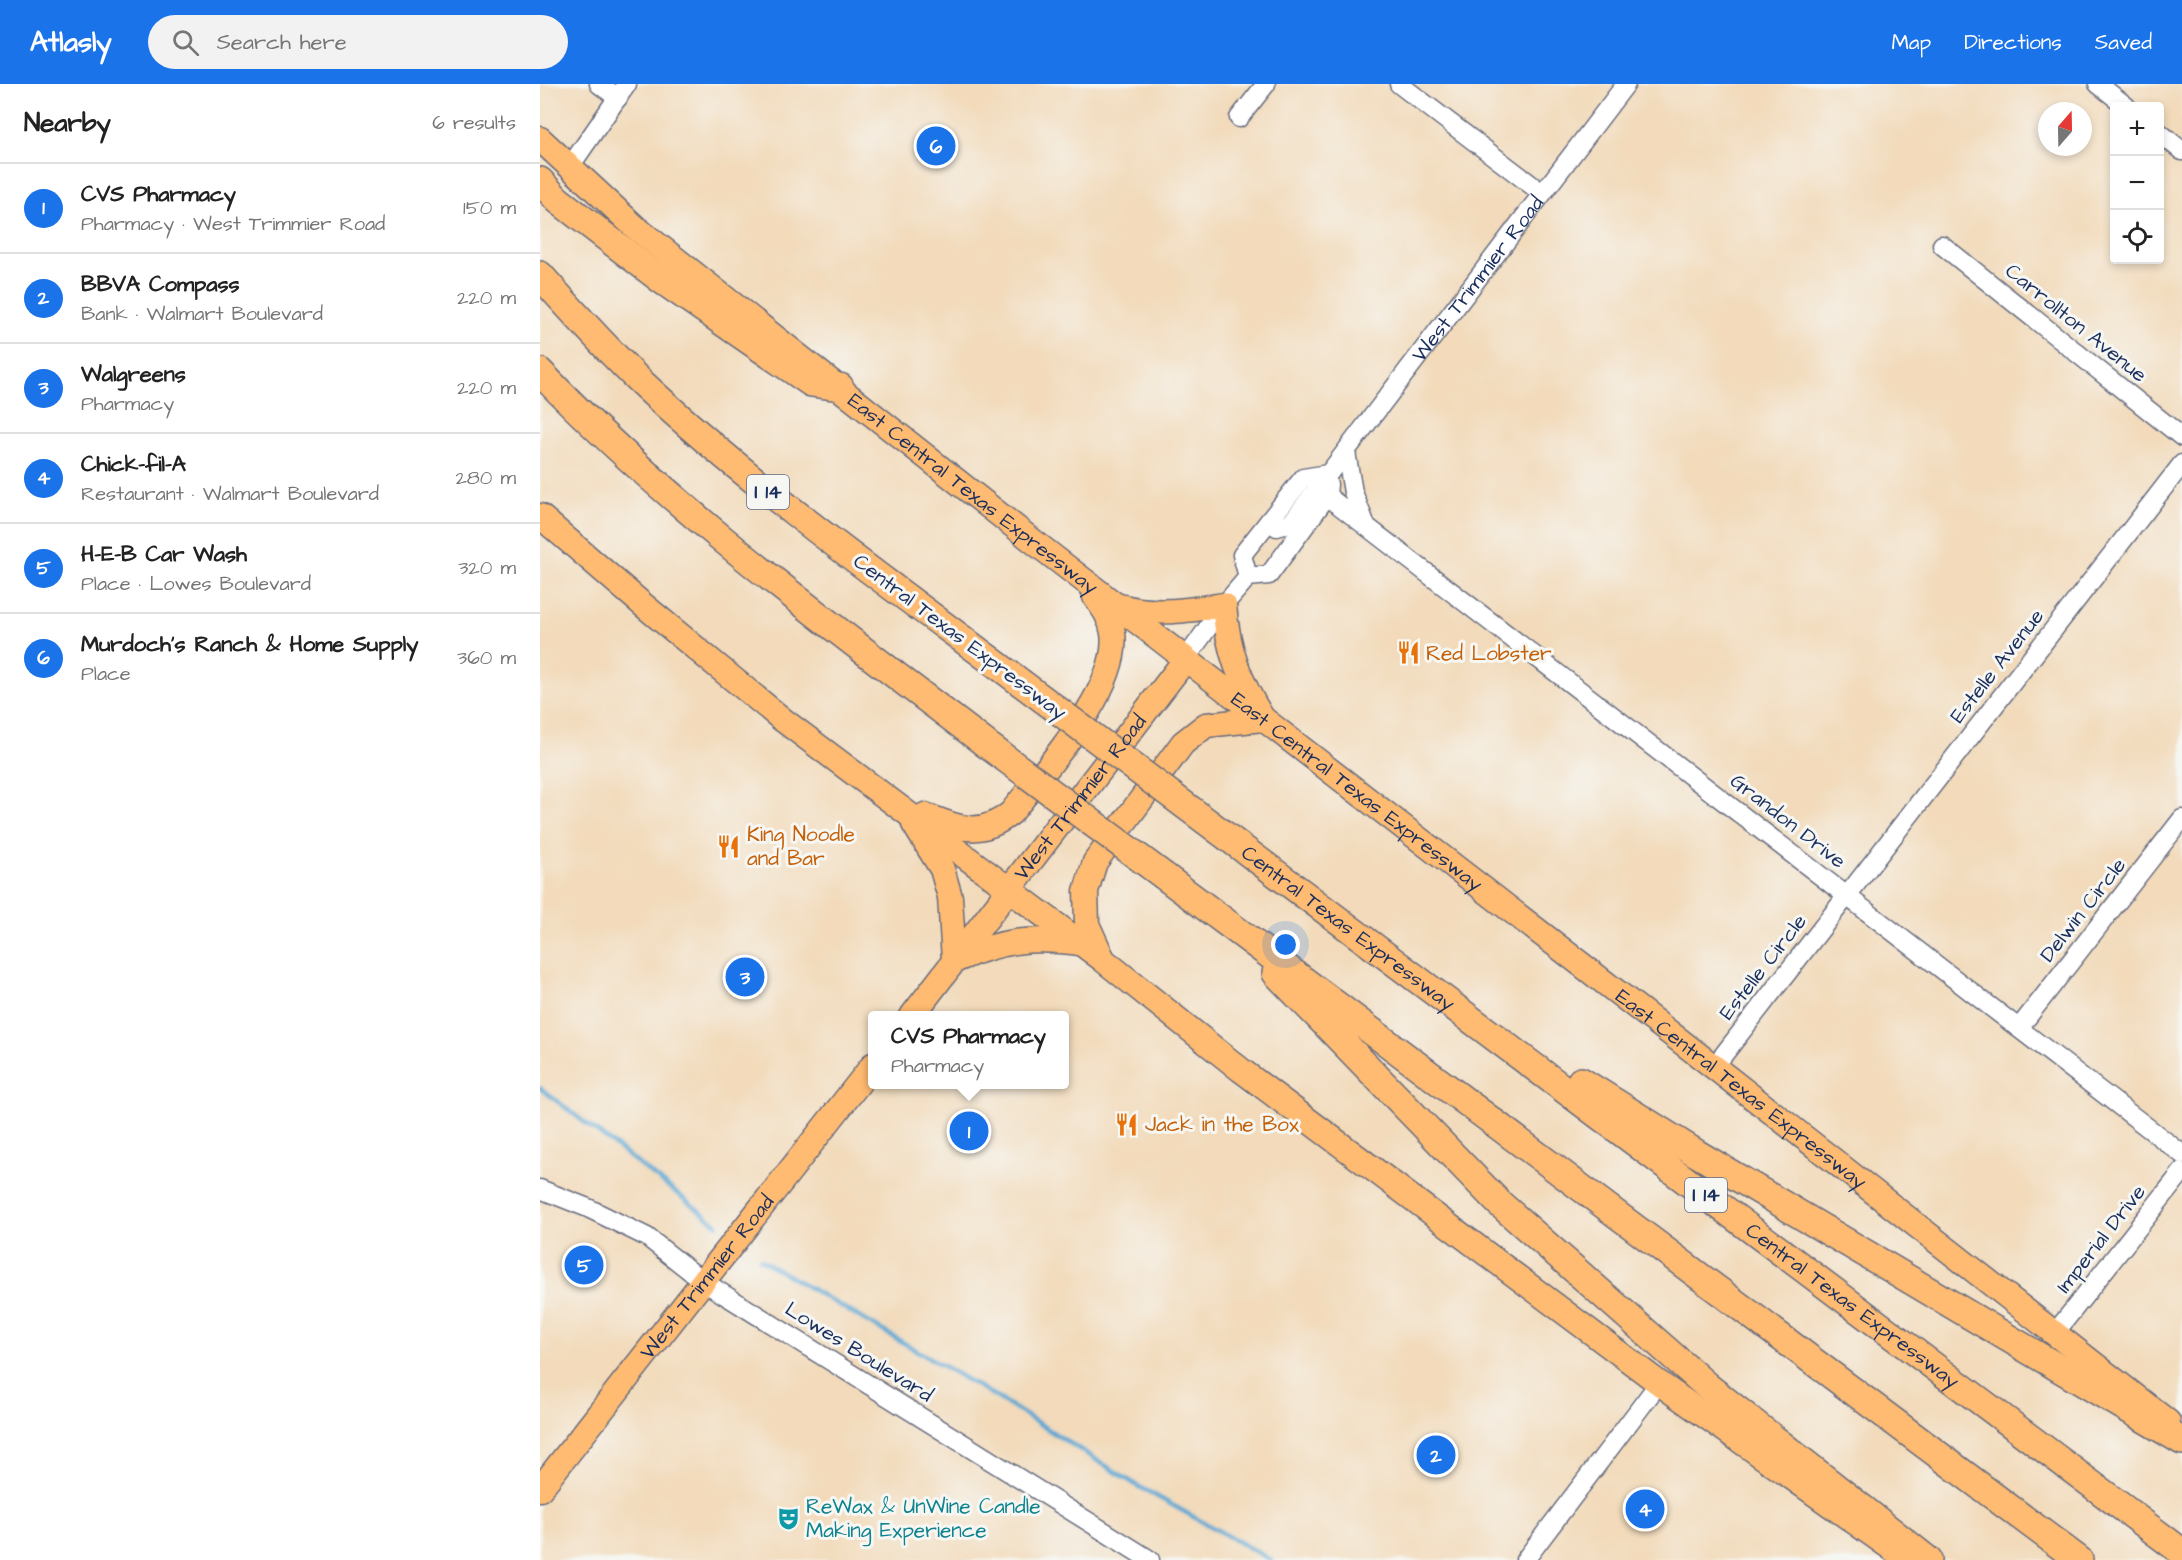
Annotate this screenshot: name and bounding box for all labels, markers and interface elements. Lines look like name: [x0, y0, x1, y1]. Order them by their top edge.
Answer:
search box: [148, 15, 568, 69]
text: Atlasly: [30, 23, 112, 62]
icon: search: [169, 26, 202, 59]
text: Search here: [217, 27, 347, 58]
text: Map: [1891, 28, 1931, 57]
text: Directions: [1964, 28, 2062, 57]
text: Saved: [2095, 28, 2152, 57]
north arrow: [2038, 102, 2092, 156]
map controls: [2110, 102, 2164, 264]
button: +: [2110, 102, 2164, 156]
text: Nearby: [24, 105, 111, 141]
text: 6 results: [432, 109, 516, 137]
pin: 6: [916, 124, 956, 168]
button: −: [2110, 156, 2164, 210]
text: CVS Pharmacy: [81, 179, 236, 210]
street label: West Trimmier Road: [1405, 189, 1550, 368]
text: 1: [42, 194, 45, 222]
text: 150 m: [463, 194, 516, 222]
text: Pharmacy · West Trimmier Road: [81, 210, 385, 238]
button: locate: [2110, 210, 2164, 264]
street label: Carrollton Avenue: [1999, 257, 2153, 389]
text: BBVA Compass: [81, 269, 240, 300]
text: 2: [38, 284, 49, 312]
text: 220 m: [457, 284, 516, 312]
text: Bank · Walmart Boulevard: [81, 300, 323, 328]
text: Walgreens: [81, 359, 186, 390]
text: 3: [38, 374, 49, 402]
text: 220 m: [457, 374, 516, 402]
street label: East Central Texas Expressway: [842, 386, 1105, 603]
text: Pharmacy: [81, 390, 174, 418]
text: Chick-fil-A: [81, 449, 186, 480]
text: 4: [37, 464, 50, 492]
text: 280 m: [455, 464, 516, 492]
road number: I 14: [747, 475, 789, 509]
text: Restaurant · Walmart Boulevard: [81, 480, 379, 508]
text: H-E-B Car Wash: [81, 539, 247, 570]
street label: Central Texas Expressway: [846, 547, 1073, 729]
text: 5: [36, 554, 51, 582]
text: 320 m: [458, 554, 516, 582]
text: Place · Lowes Boulevard: [81, 570, 311, 598]
street label: Estelle Avenue: [1943, 603, 2051, 729]
text: Murdoch's Ranch & Home Supply: [81, 629, 418, 660]
place label: Red Lobster: [1426, 639, 1552, 668]
restaurant icon: Red Lobster: [1395, 640, 1421, 666]
text: 6: [37, 644, 50, 672]
text: 360 m: [457, 644, 516, 672]
text: Place: [81, 660, 131, 688]
street label: East Central Texas Expressway: [1225, 685, 1489, 900]
street label: West Trimmier Road: [1007, 708, 1153, 886]
street label: Grandon Drive: [1724, 767, 1852, 875]
place label: King Noodle and Bar: [747, 820, 855, 873]
restaurant icon: King Noodle and Bar: [716, 833, 742, 859]
street label: Central Texas Expressway: [1235, 838, 1462, 1019]
street label: Delwin Circle: [2033, 852, 2133, 968]
street label: Estelle Circle: [1713, 908, 1813, 1026]
your location: [1271, 930, 1300, 959]
pin: 3: [726, 954, 764, 1000]
street label: East Central Texas Expressway: [1610, 982, 1873, 1198]
popup: [868, 1011, 1069, 1089]
text: CVS Pharmacy: [891, 1021, 1046, 1052]
text: Pharmacy: [891, 1052, 984, 1080]
pin: 1: [950, 1108, 988, 1154]
place label: Jack in the Box: [1145, 1110, 1299, 1139]
restaurant icon: Jack in the Box: [1114, 1111, 1140, 1137]
road number: I 14: [1685, 1178, 1727, 1212]
street label: Imperial Drive: [2049, 1179, 2153, 1300]
street label: West Trimmier Road: [633, 1188, 781, 1365]
street label: Central Texas Expressway: [1740, 1216, 1966, 1397]
pin: 5: [564, 1242, 603, 1288]
street label: Lowes Boulevard: [779, 1295, 939, 1409]
pin: 2: [1416, 1432, 1456, 1478]
pin: 4: [1626, 1486, 1664, 1532]
place label: ReWax & UnWine Candle Making Experience: [806, 1492, 1041, 1547]
theatre icon: ReWax & UnWine Candle Making Experience: [775, 1505, 801, 1531]

